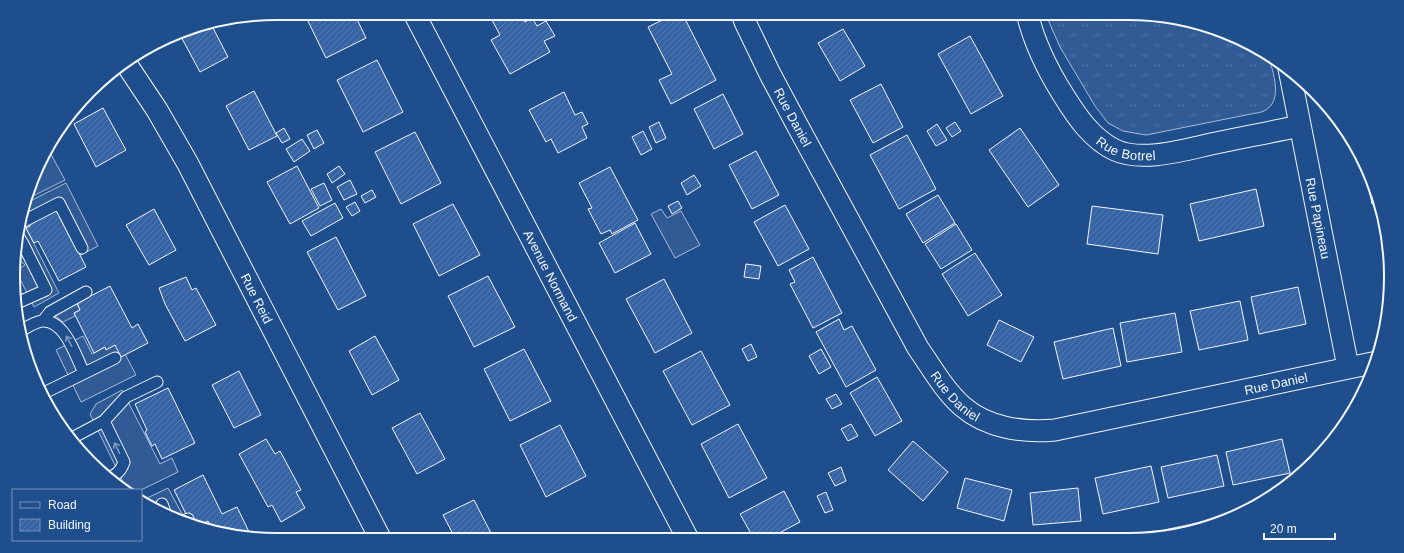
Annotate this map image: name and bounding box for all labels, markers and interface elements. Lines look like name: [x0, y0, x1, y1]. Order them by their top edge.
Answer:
street label: Rue Daniel: [771, 85, 814, 149]
street label: Rue Botrel: [1093, 133, 1156, 163]
street label: Rue Papineau: [1303, 176, 1333, 260]
street label: Avenue Normand: [520, 227, 580, 324]
street label: Rue Reid: [237, 271, 276, 326]
one-way arrow: [65, 336, 72, 348]
street label: Rue Daniel: [928, 368, 982, 425]
street label: Rue Daniel: [1243, 370, 1309, 398]
one-way arrow: [113, 442, 120, 454]
legend: [12, 489, 142, 541]
text: Road: [48, 498, 77, 512]
scale bar: [1264, 515, 1335, 541]
text: Building: [48, 518, 91, 532]
text: 20 m: [1270, 522, 1297, 536]

